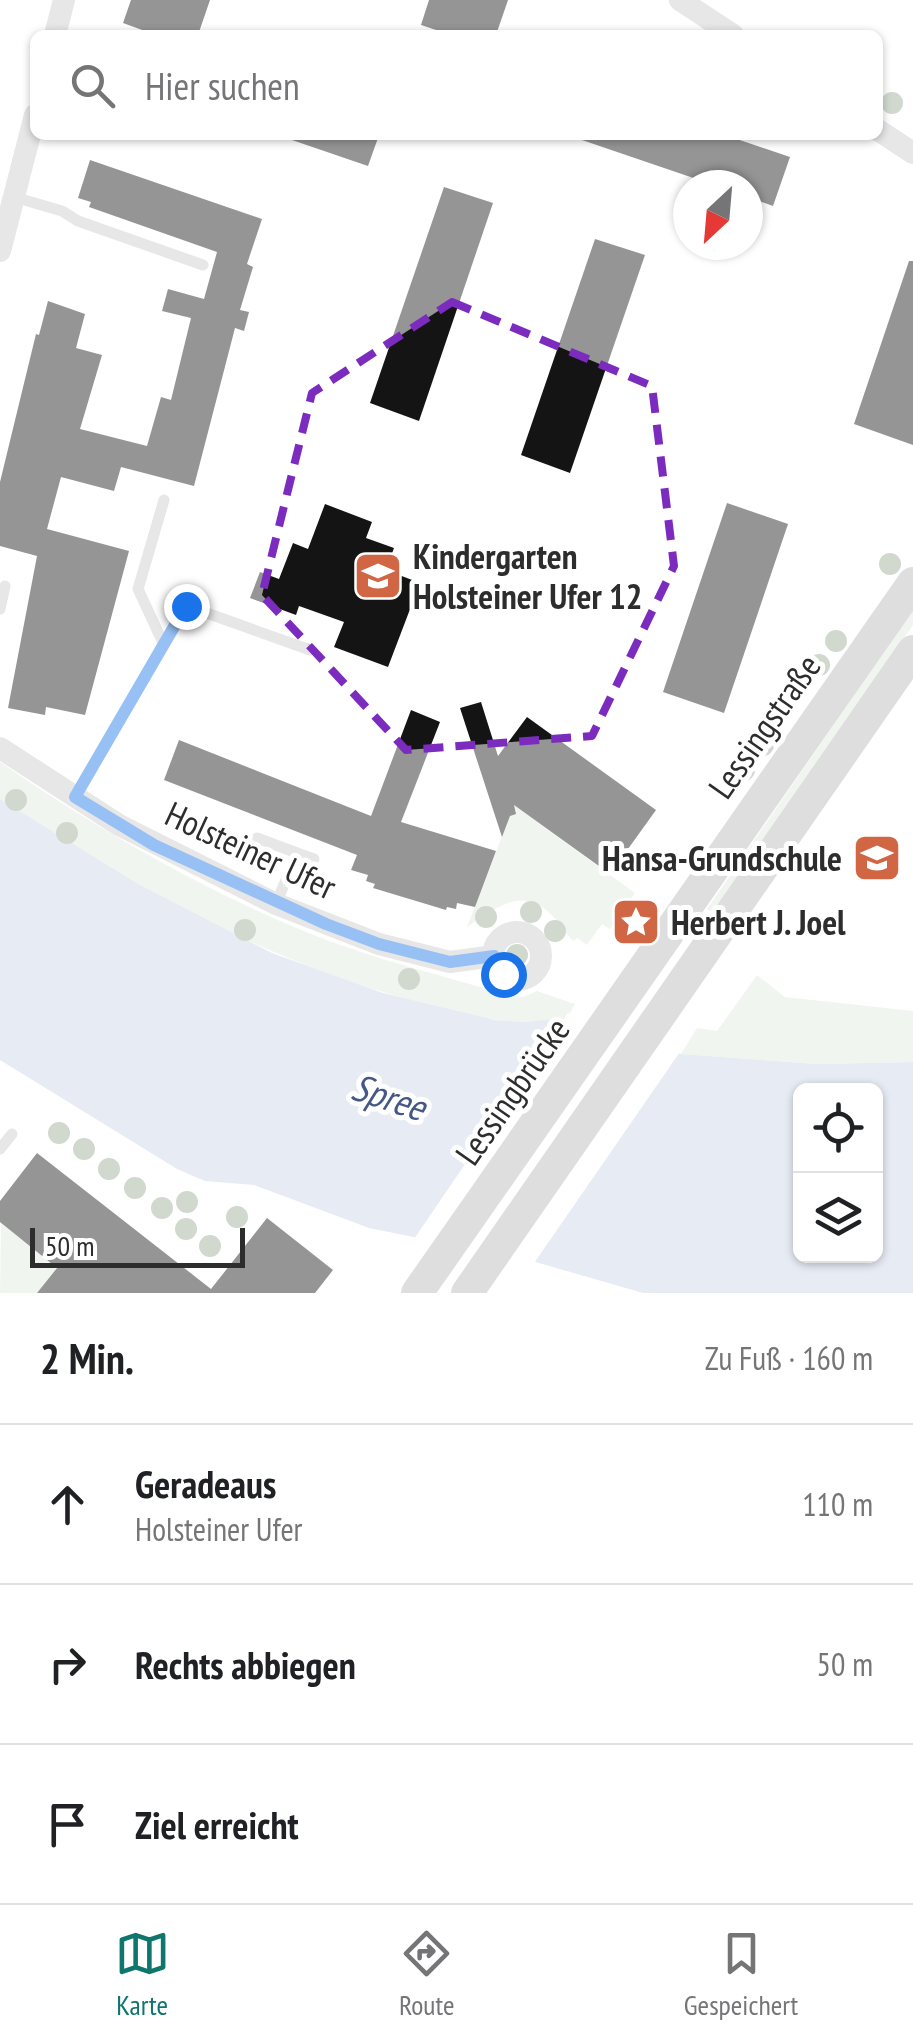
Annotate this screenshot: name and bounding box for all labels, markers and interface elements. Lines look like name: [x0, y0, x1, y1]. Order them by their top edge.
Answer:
search box: [30, 30, 883, 140]
icon: search: [65, 58, 120, 113]
text: Hier suchen: [145, 61, 300, 110]
north arrow: [673, 170, 763, 260]
place label: Kindergarten Holsteiner Ufer 12: [413, 533, 642, 619]
school or university icon: Kindergarten Holsteiner Ufer 12: [352, 550, 404, 602]
route end: [164, 584, 210, 630]
street label: Lessingstraße: [698, 645, 830, 807]
street label: Holsteiner Ufer: [158, 790, 344, 910]
school or university icon: Hansa-Grundschule: [851, 832, 903, 884]
place label: Hansa-Grundschule: [602, 835, 842, 881]
place icon: Herbert J. Joel: [610, 896, 662, 948]
place label: Herbert J. Joel: [671, 899, 846, 945]
route start: [481, 952, 527, 998]
street label: Lessingbrücke: [445, 1008, 579, 1174]
water label: Spree: [346, 1061, 434, 1131]
map controls: [793, 1083, 883, 1263]
button: locate: [793, 1083, 883, 1173]
button: layers: [793, 1173, 883, 1263]
scale bar: [30, 1223, 245, 1268]
text: 50 m: [45, 1227, 94, 1264]
text: 2 Min.: [40, 1331, 134, 1386]
text: Zu Fuß · 160 m: [705, 1337, 873, 1379]
text: Geradeaus: [135, 1459, 276, 1508]
icon: ahead: [40, 1477, 95, 1532]
text: 110 m: [802, 1483, 873, 1525]
text: Holsteiner Ufer: [135, 1508, 302, 1550]
icon: right: [40, 1637, 95, 1692]
text: Rechts abbiegen: [135, 1640, 356, 1689]
text: 50 m: [817, 1643, 873, 1685]
icon: arrive: [40, 1797, 95, 1852]
text: Ziel erreicht: [135, 1800, 299, 1849]
tab: Karte: [115, 1926, 170, 2023]
tab: Route: [399, 1926, 455, 2023]
tab: Gespeichert: [684, 1926, 798, 2023]

